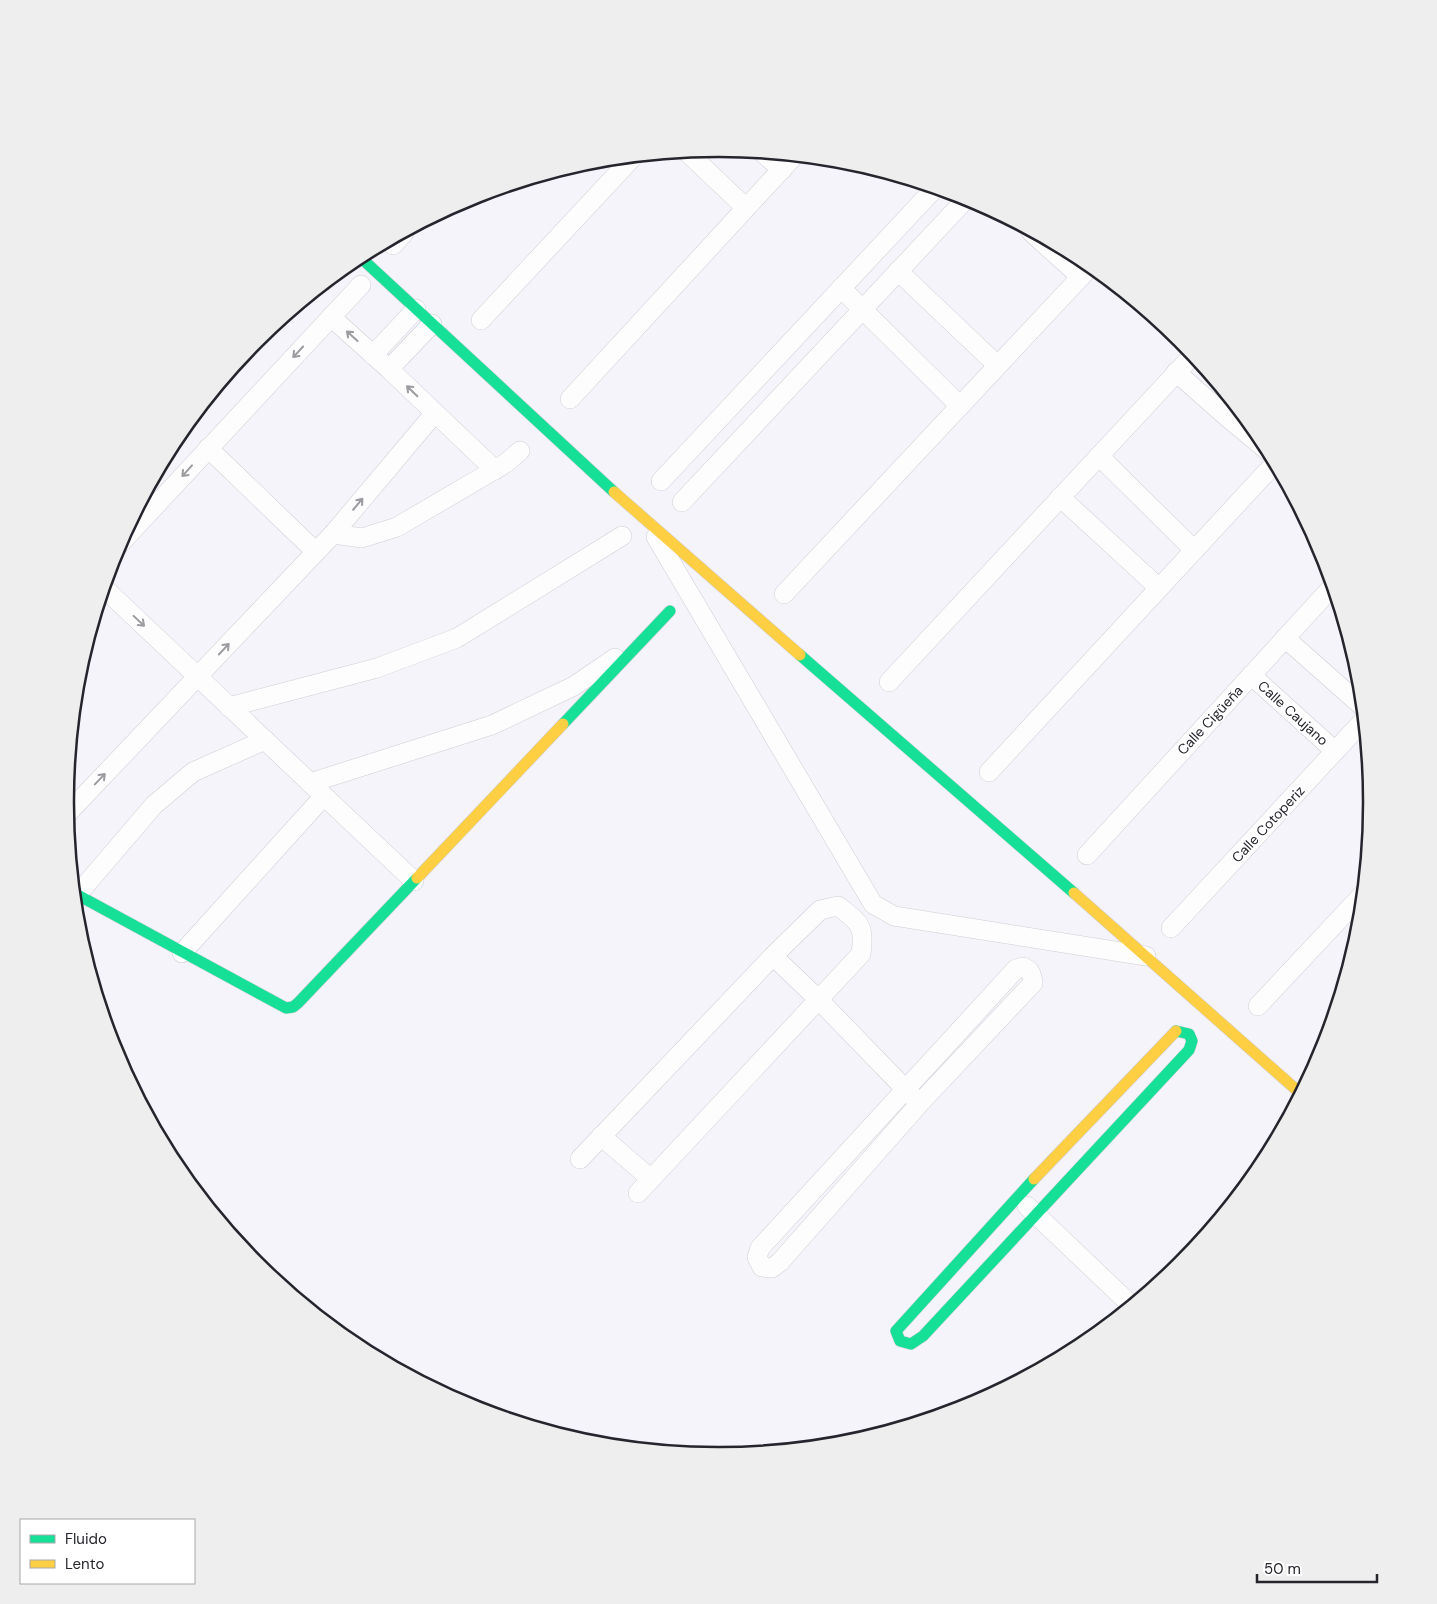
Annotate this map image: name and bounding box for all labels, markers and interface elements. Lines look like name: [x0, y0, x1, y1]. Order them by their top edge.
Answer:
one-way arrow: [345, 330, 358, 342]
one-way arrow: [292, 346, 304, 359]
one-way arrow: [405, 385, 418, 397]
one-way arrow: [181, 465, 193, 478]
one-way arrow: [353, 498, 364, 511]
one-way arrow: [133, 615, 146, 627]
one-way arrow: [218, 643, 230, 655]
street label: Calle Caujano: [1254, 677, 1332, 749]
street label: Calle Cigüeña: [1173, 682, 1247, 758]
one-way arrow: [94, 773, 106, 786]
street label: Calle Cotoperiz: [1228, 782, 1308, 866]
legend: [20, 1519, 195, 1584]
text: Fluido: [65, 1529, 107, 1549]
scale bar: [1257, 1552, 1377, 1584]
text: Lento: [65, 1554, 104, 1574]
text: 50 m: [1264, 1559, 1301, 1579]

